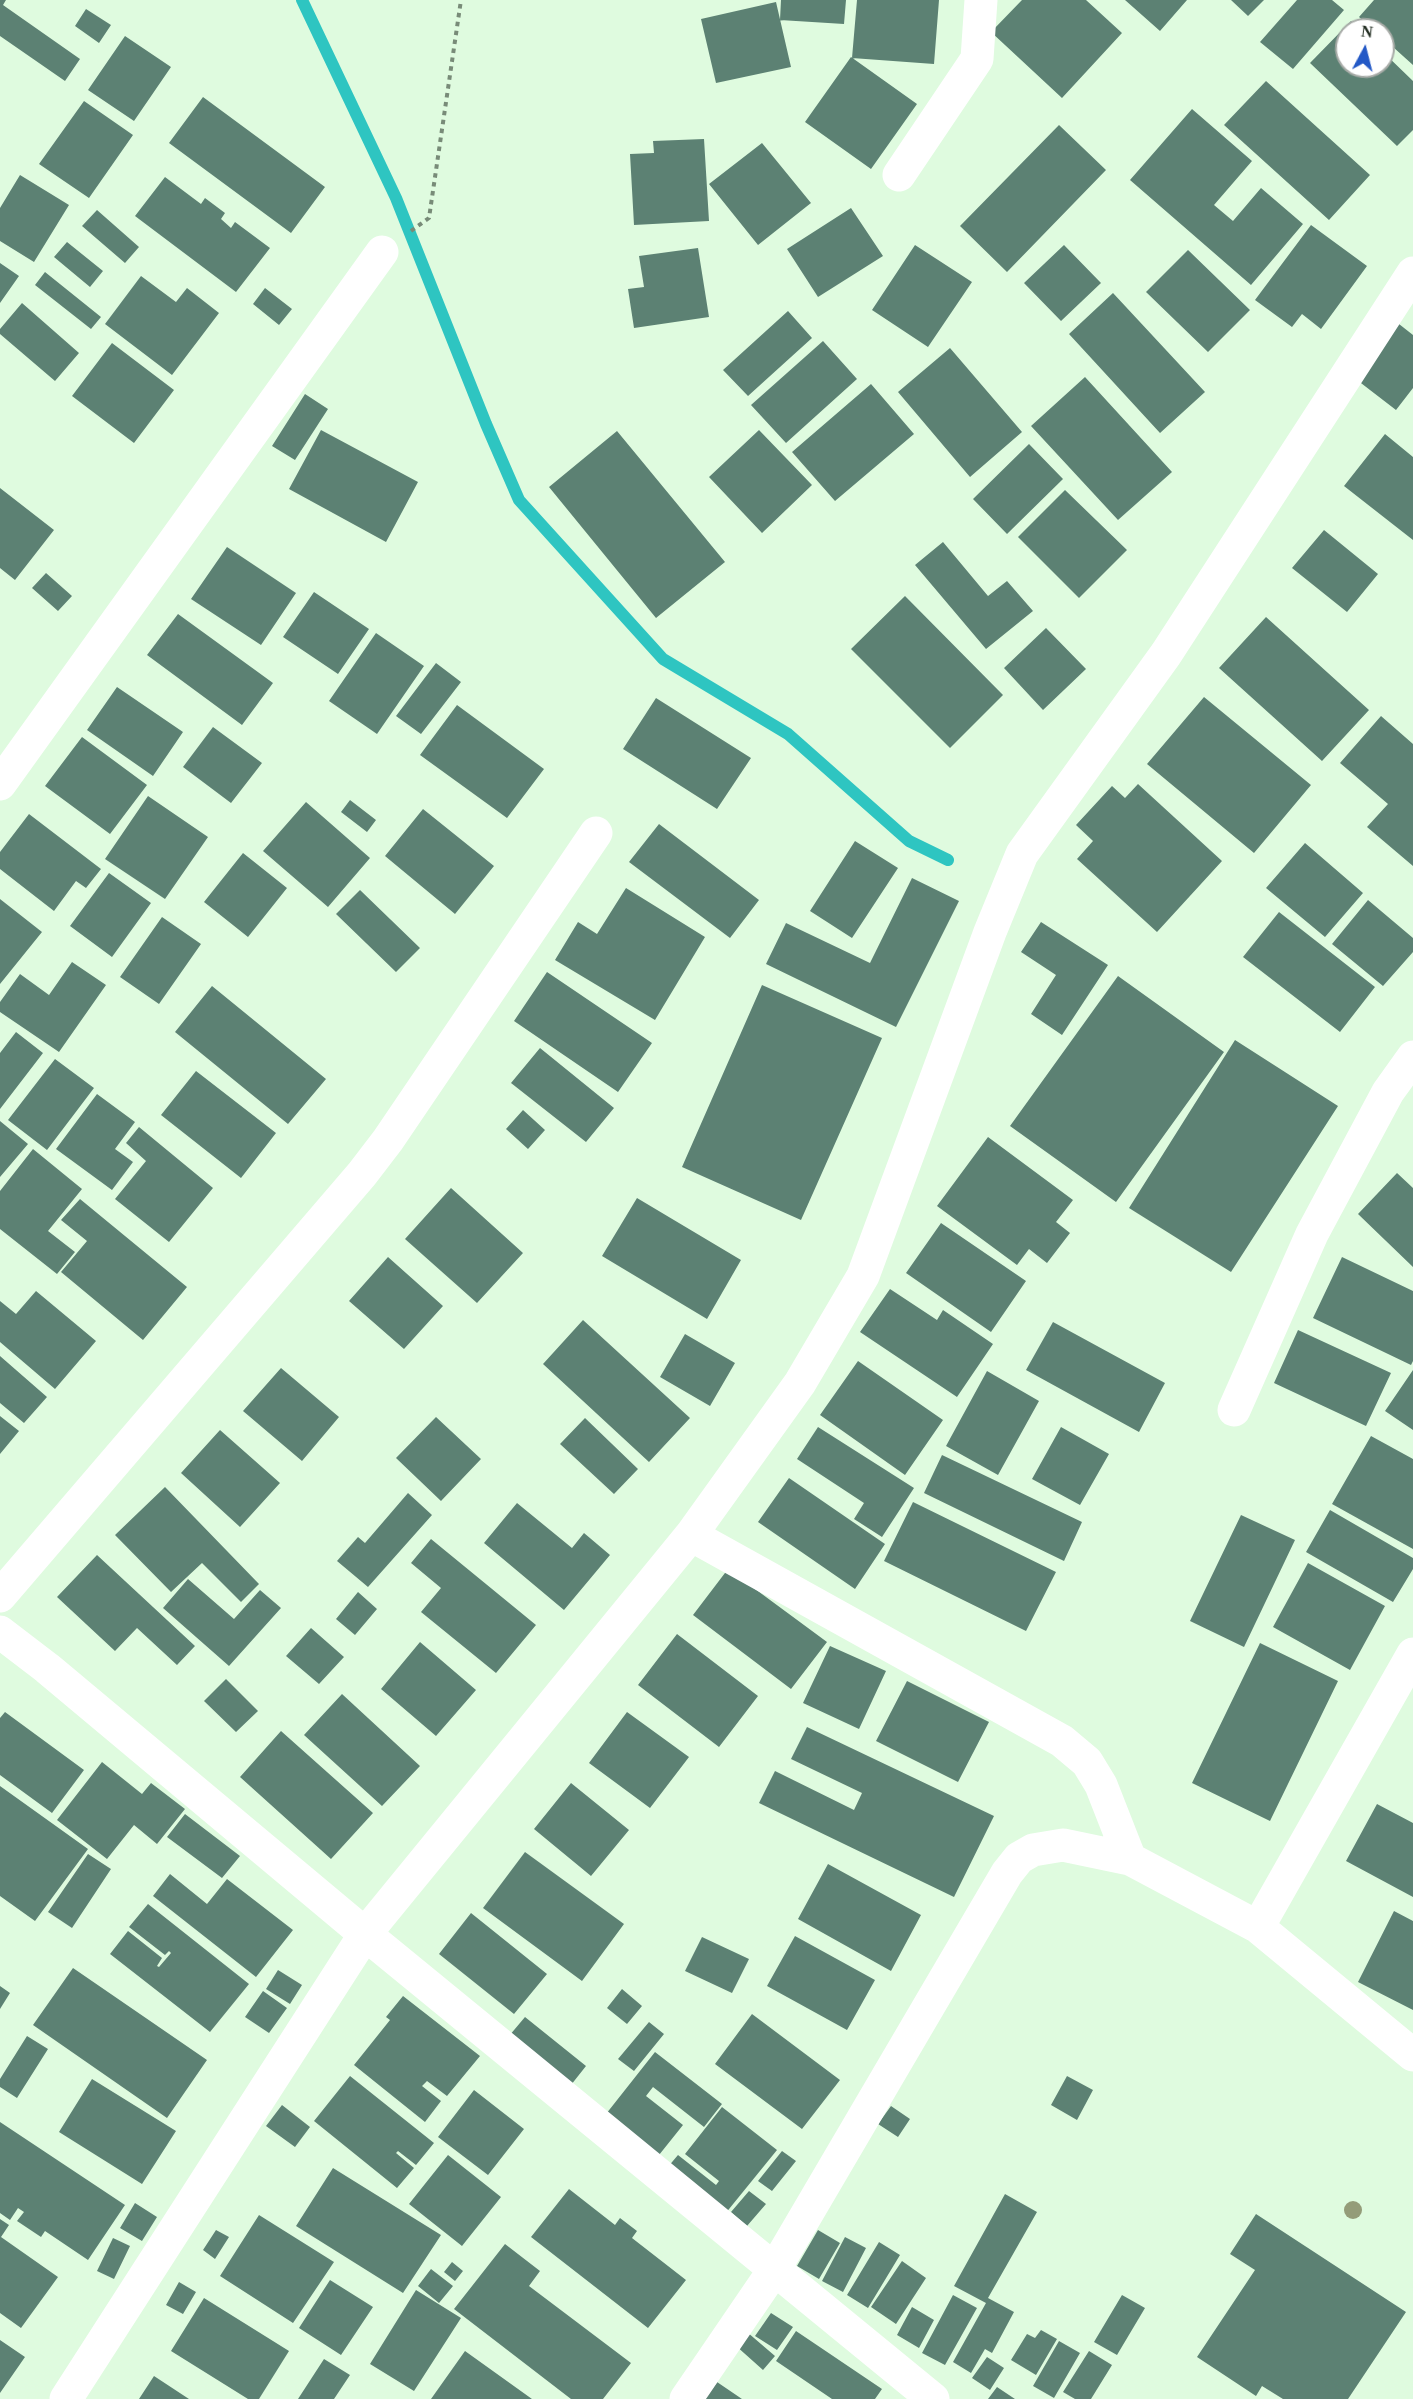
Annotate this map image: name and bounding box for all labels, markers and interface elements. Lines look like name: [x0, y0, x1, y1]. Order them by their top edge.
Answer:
north arrow: [1335, 18, 1395, 78]
text: N: [1360, 22, 1374, 41]

